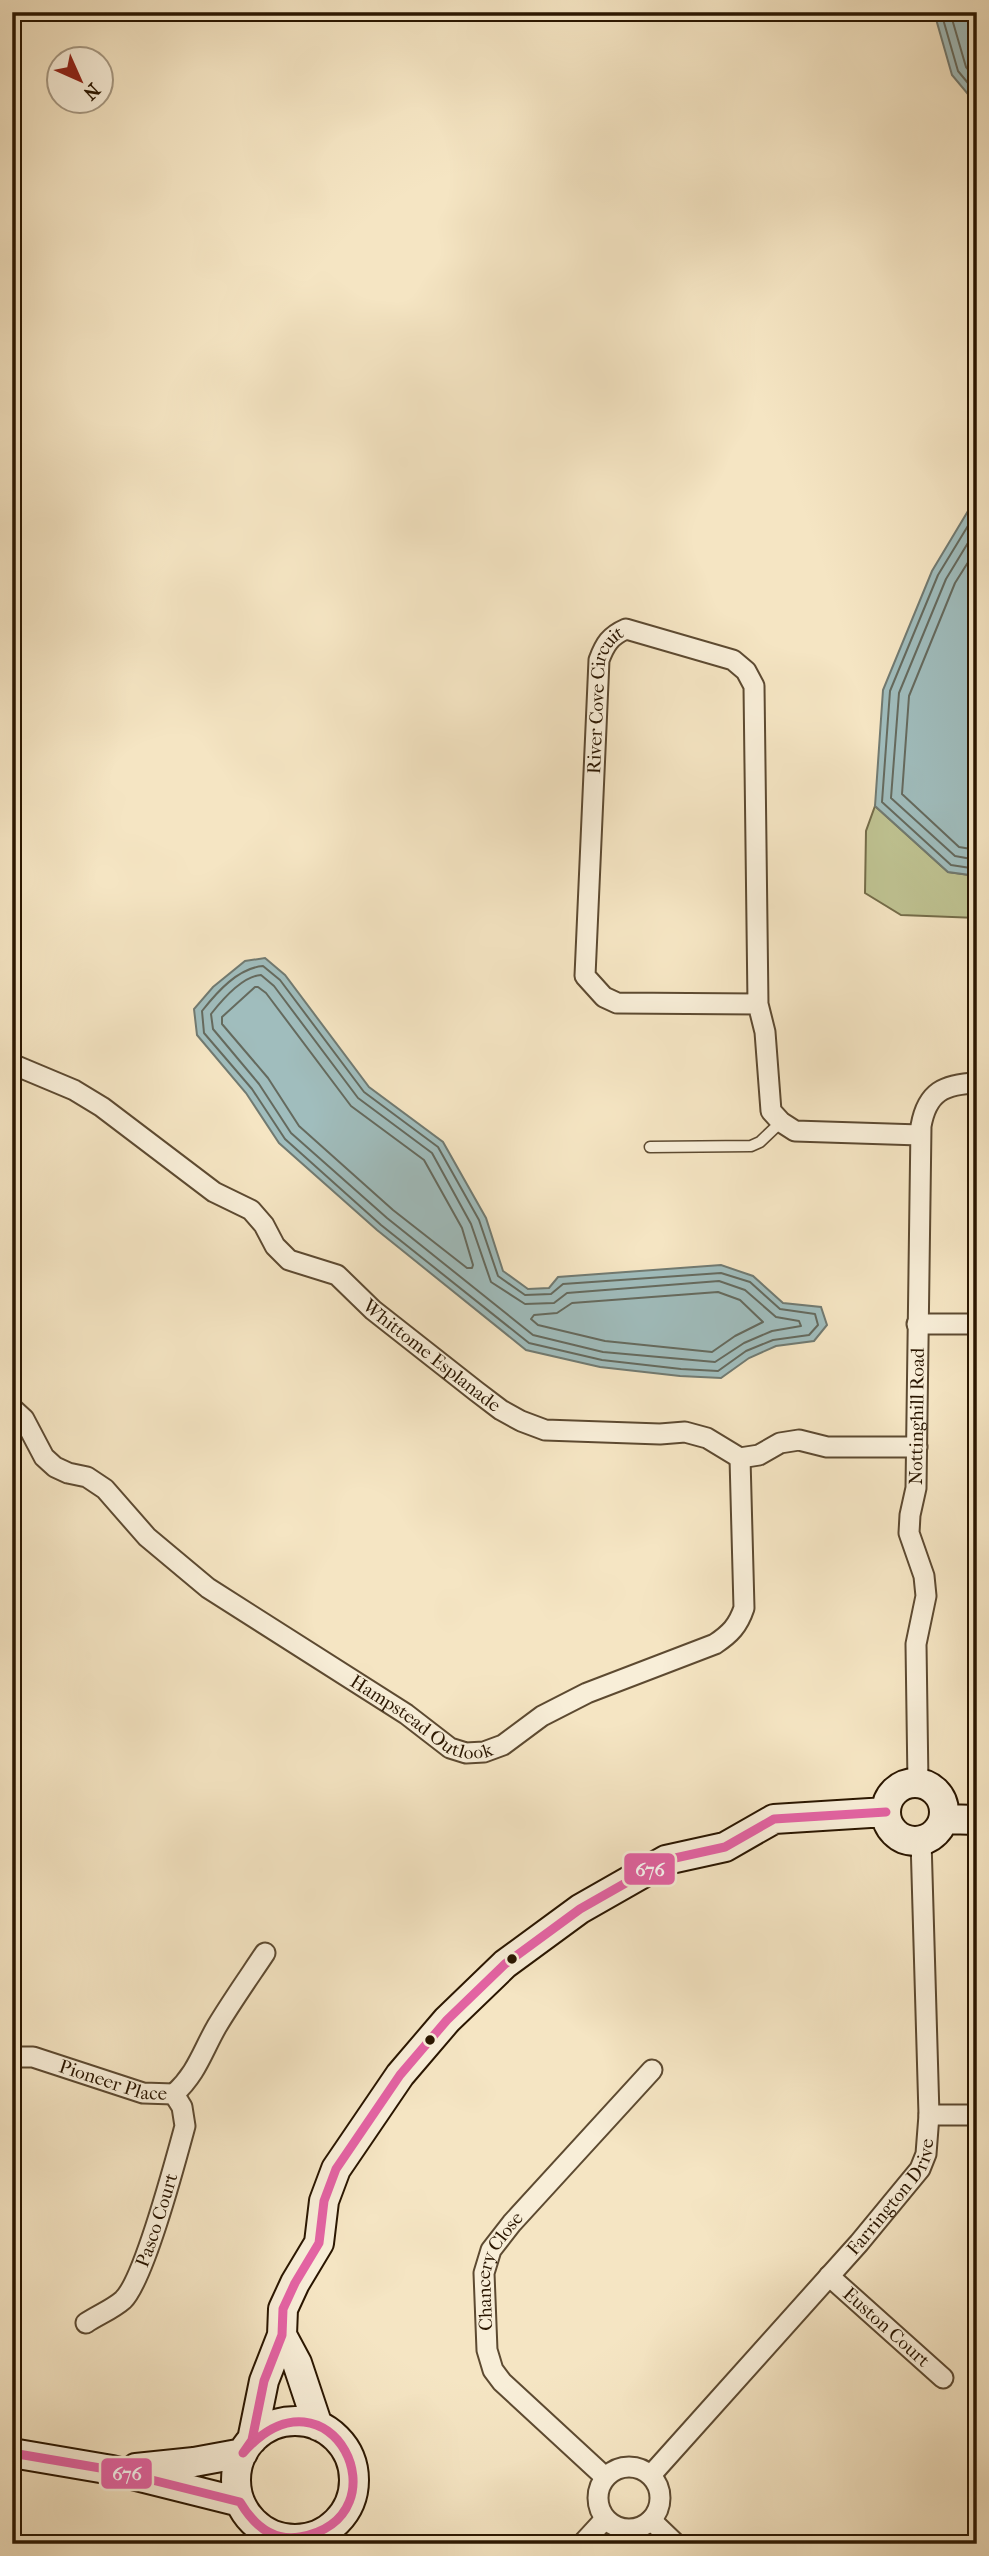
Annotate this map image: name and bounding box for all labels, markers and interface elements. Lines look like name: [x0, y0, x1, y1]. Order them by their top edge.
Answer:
north arrow: [46, 46, 116, 116]
text: N: [78, 78, 104, 105]
street label: River Cove Circuit: [583, 621, 628, 774]
street label: Whittome Esplanade: [357, 1294, 505, 1417]
street label: Nottinghill Road: [905, 1347, 929, 1485]
street label: Hampstead Outlook: [346, 1670, 496, 1764]
line badge: 676: [623, 1852, 676, 1886]
text: 676: [635, 1859, 666, 1881]
unlabelled marker: [505, 1952, 519, 1966]
unlabelled marker: [423, 2033, 437, 2047]
street label: Pioneer Place: [56, 2055, 167, 2105]
street label: Farrington Drive: [842, 2138, 938, 2260]
street label: Pasco Court: [131, 2171, 182, 2270]
street label: Chancery Close: [473, 2207, 528, 2331]
street label: Euston Court: [838, 2283, 934, 2372]
line badge: 676: [100, 2457, 153, 2490]
text: 676: [112, 2463, 143, 2485]

